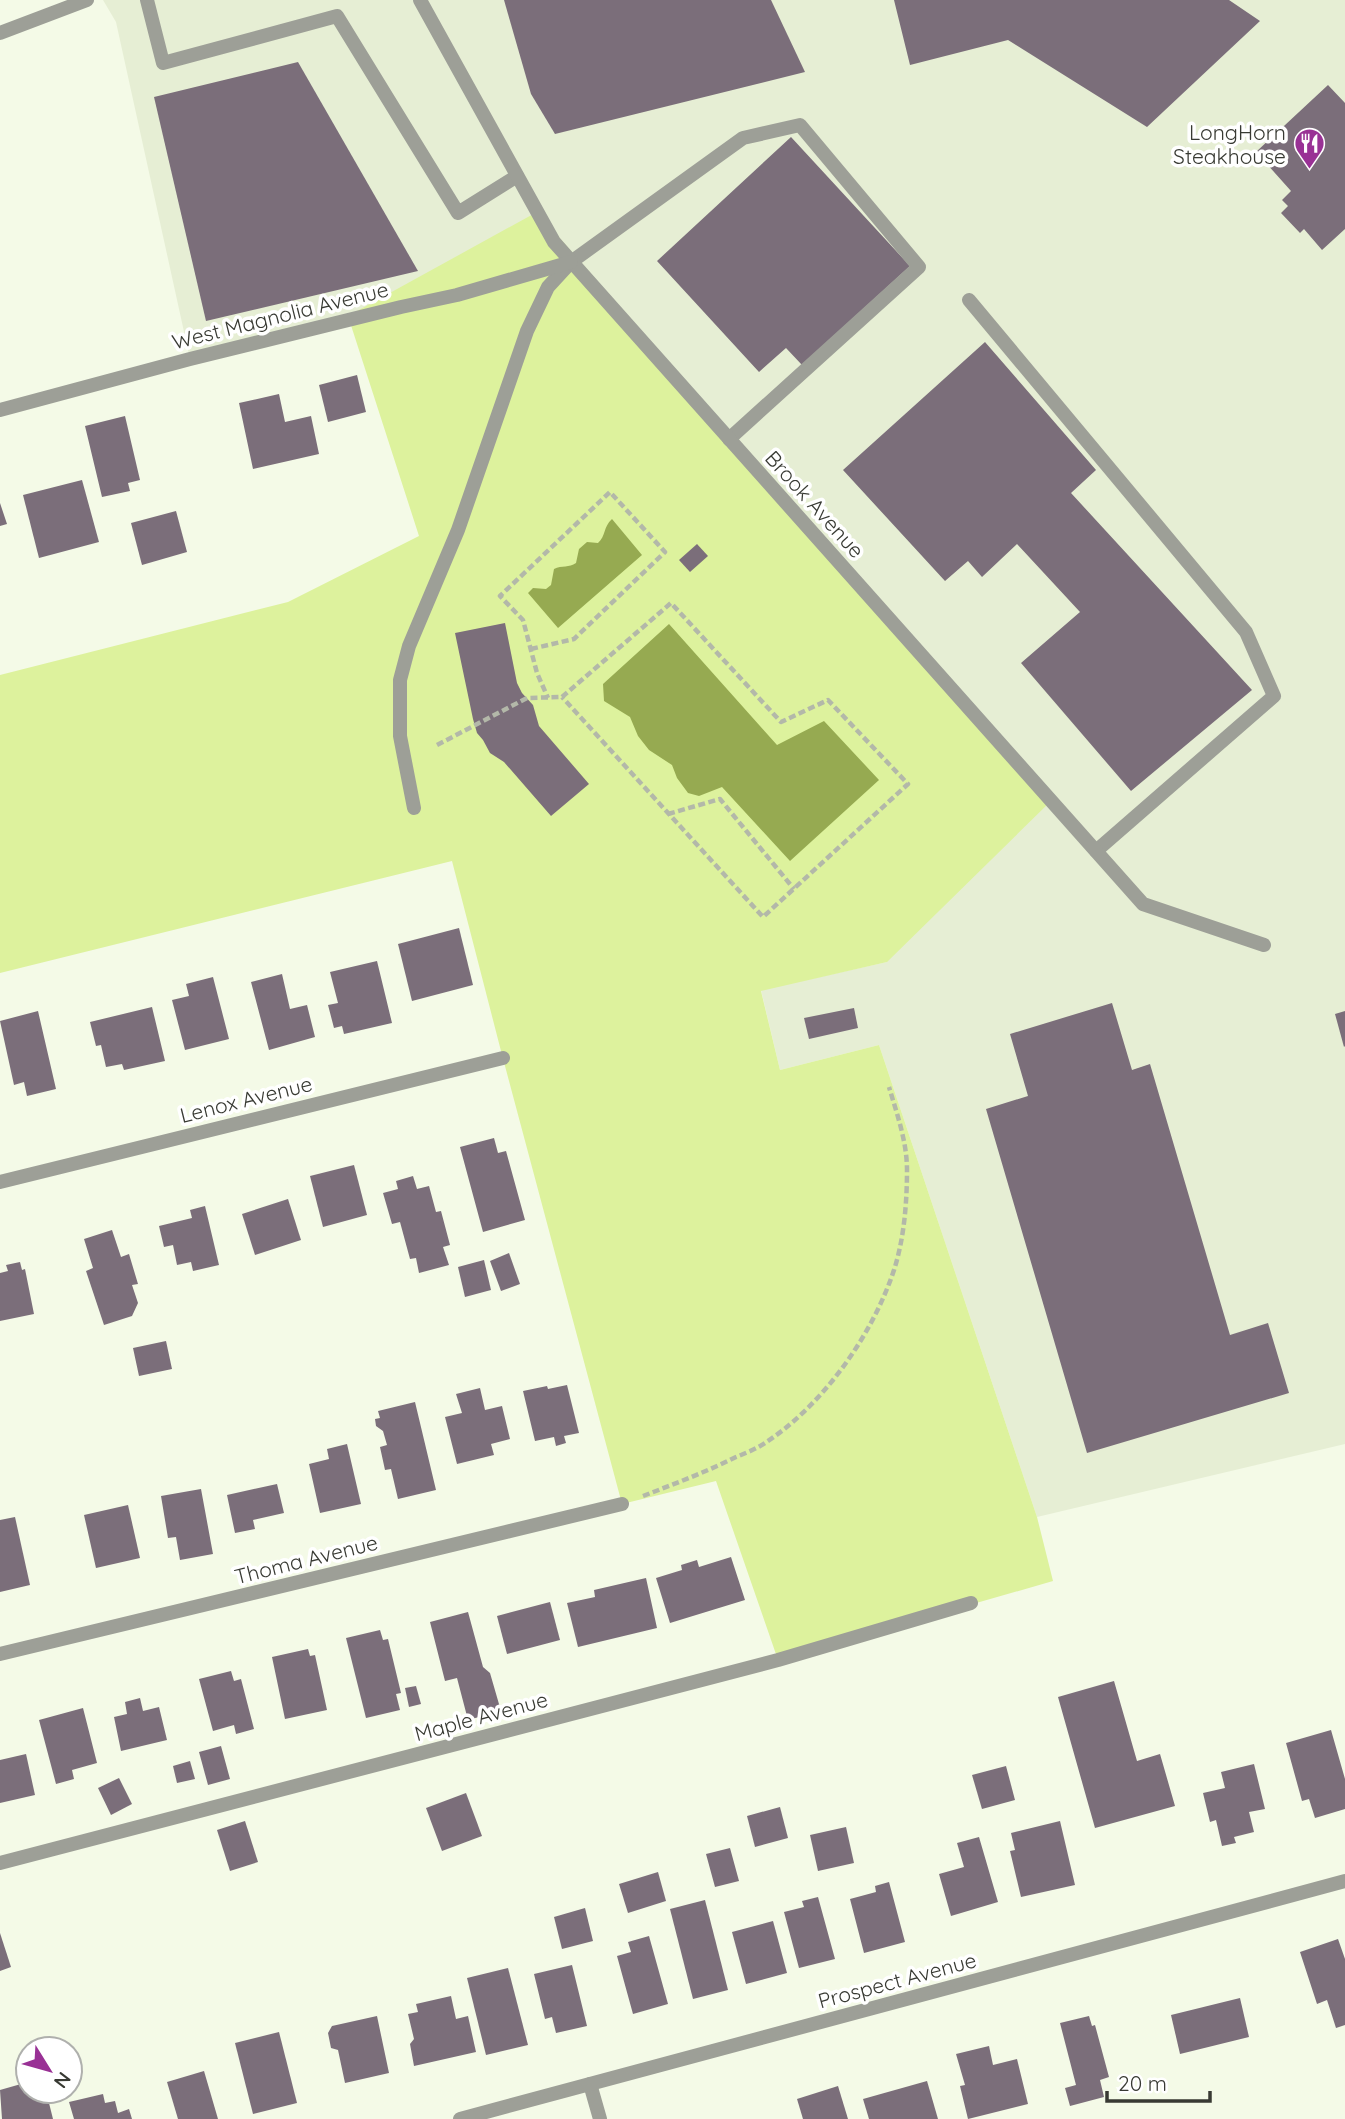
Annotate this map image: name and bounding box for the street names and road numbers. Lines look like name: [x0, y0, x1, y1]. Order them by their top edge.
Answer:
street label: West Magnolia Avenue: [169, 276, 391, 354]
street label: Brook Avenue: [760, 445, 870, 563]
street label: Lenox Avenue: [177, 1070, 315, 1128]
street label: Thoma Avenue: [232, 1529, 380, 1589]
street label: Maple Avenue: [412, 1686, 550, 1746]
street label: Prospect Avenue: [815, 1946, 979, 2014]

